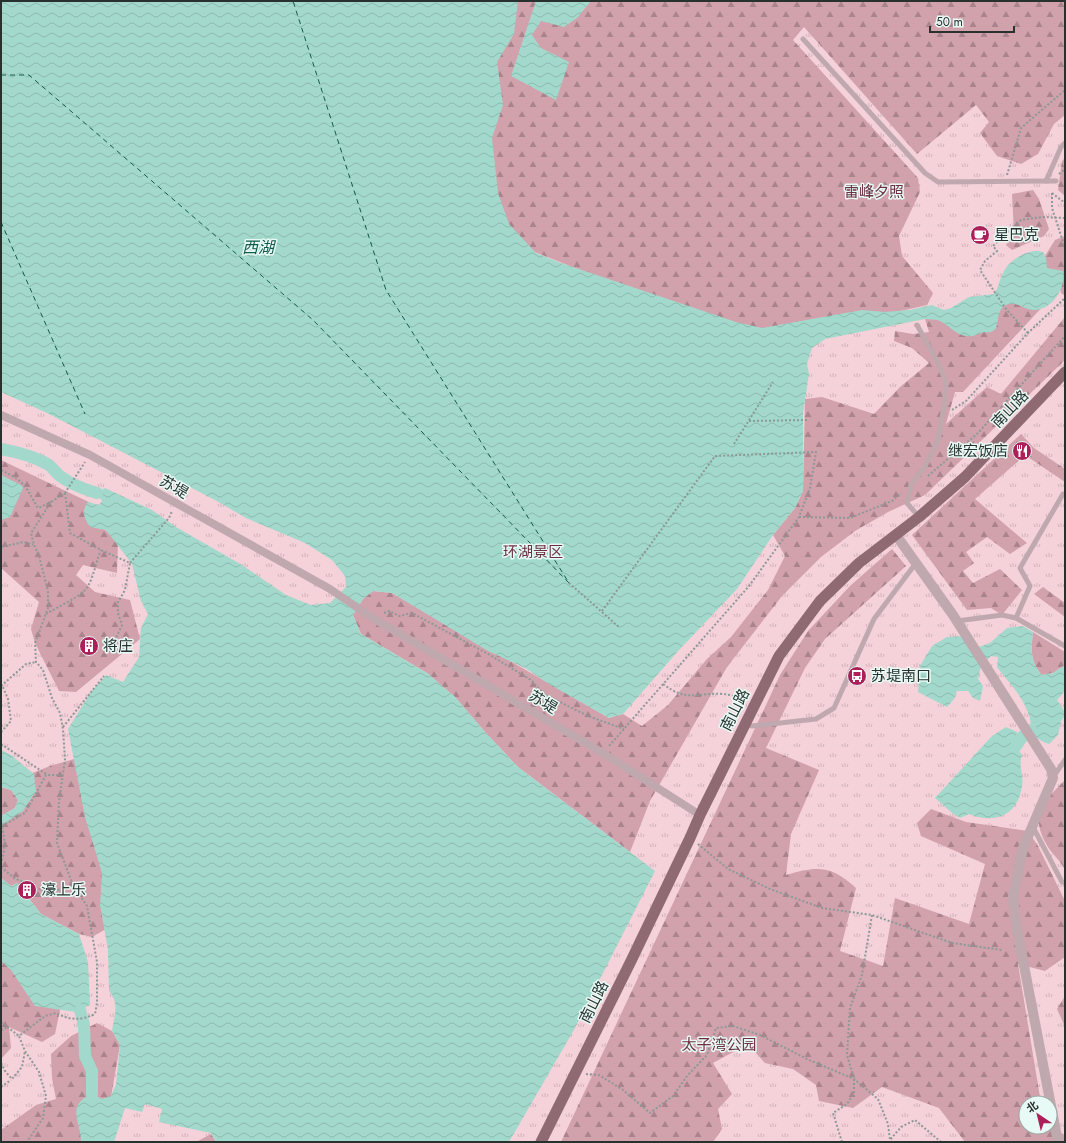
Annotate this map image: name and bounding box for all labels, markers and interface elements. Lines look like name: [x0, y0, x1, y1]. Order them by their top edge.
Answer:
scale bar: [930, 8, 1014, 34]
text: 50 m: [936, 13, 963, 31]
park label: 雷峰夕照: [844, 181, 904, 203]
cafe icon: 星巴克: [969, 224, 991, 246]
place label: 星巴克: [994, 224, 1039, 246]
water label: 西湖: [242, 236, 277, 259]
street label: 南山路: [986, 385, 1034, 433]
place label: 继宏饭店: [948, 440, 1008, 462]
restaurant icon: 继宏饭店: [1011, 440, 1033, 462]
street label: 苏堤: [156, 470, 192, 504]
park label: 环湖景区: [503, 541, 563, 563]
building icon: 将庄: [78, 635, 100, 657]
place label: 将庄: [103, 635, 133, 657]
bus stop icon: 苏堤南口: [846, 665, 868, 687]
place label: 苏堤南口: [871, 665, 931, 687]
street label: 苏堤: [524, 685, 562, 719]
street label: 南山路: [715, 685, 755, 735]
building icon: 濠上乐: [16, 879, 38, 901]
place label: 濠上乐: [41, 879, 86, 901]
street label: 南山路: [574, 977, 614, 1027]
park label: 太子湾公园: [681, 1034, 757, 1056]
north arrow: [1018, 1095, 1058, 1135]
text: 北: [1023, 1097, 1041, 1117]

